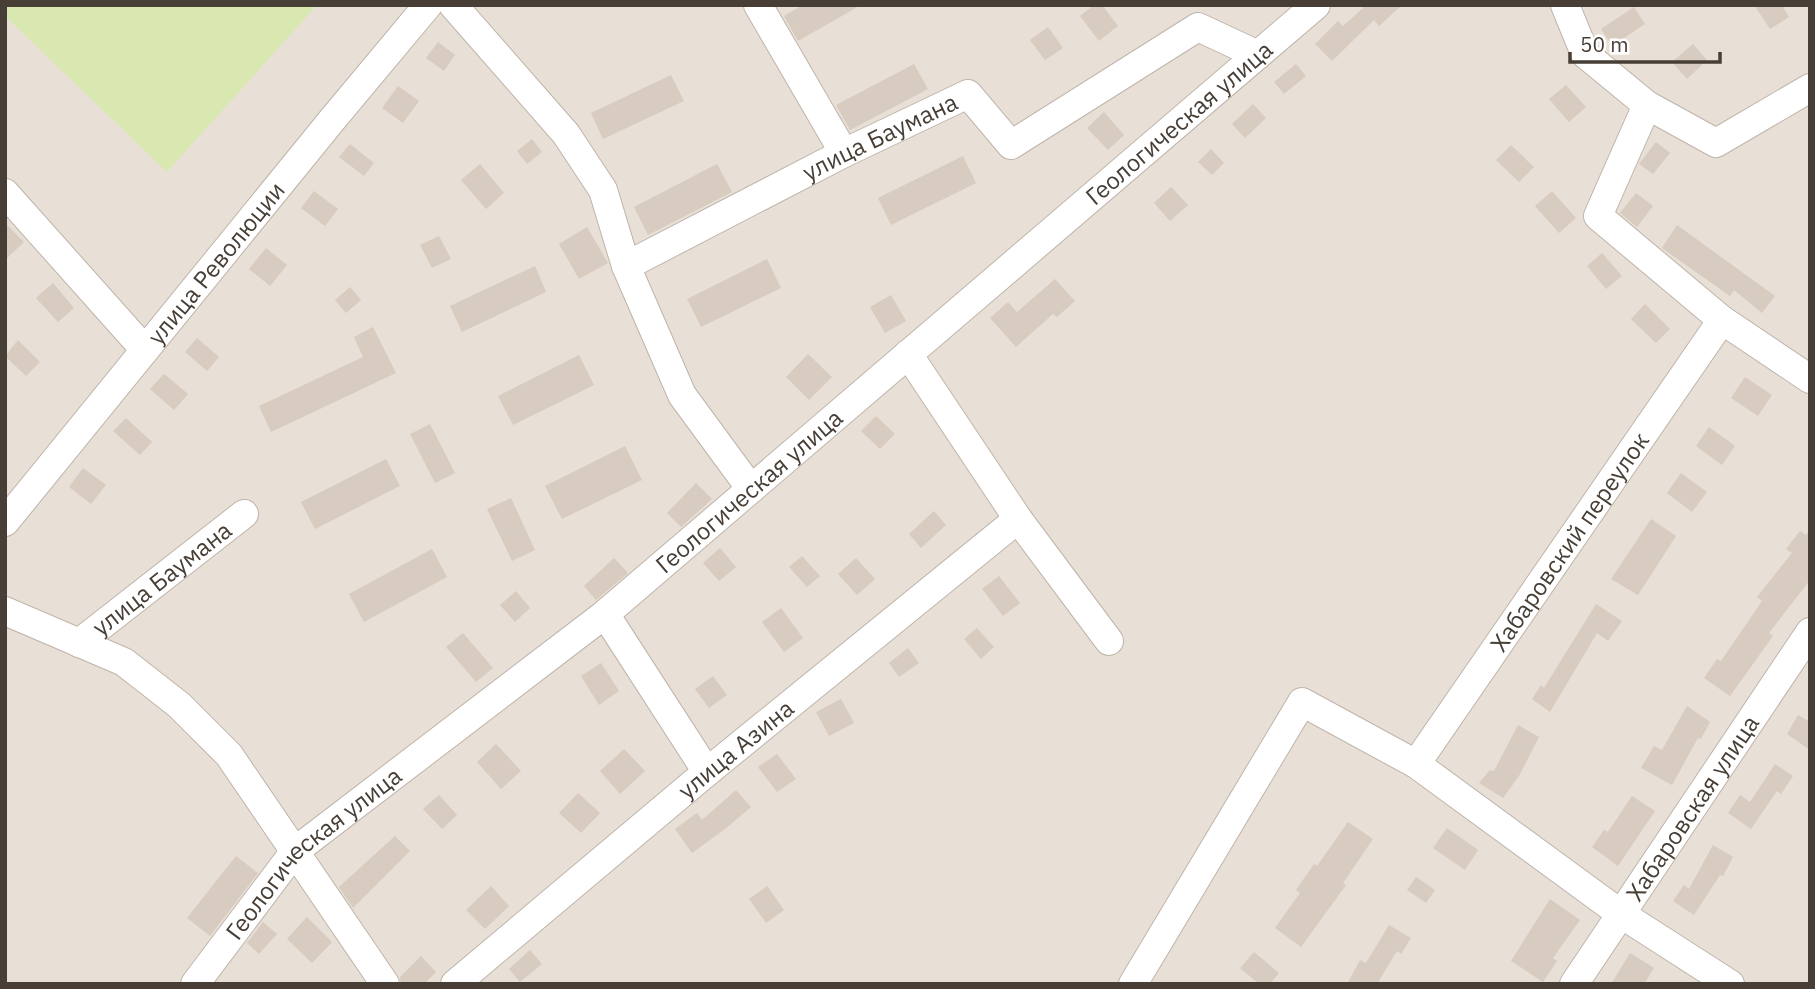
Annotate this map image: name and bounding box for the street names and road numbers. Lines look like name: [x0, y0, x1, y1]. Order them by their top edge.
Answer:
street label: Геологическая улица: [1078, 33, 1279, 212]
street label: улица Баумана: [797, 85, 963, 188]
street label: улица Революции: [140, 175, 292, 351]
street label: Геологическая улица: [649, 402, 849, 580]
street label: Хабаровский переулок: [1482, 426, 1656, 658]
street label: улица Баумана: [85, 514, 238, 643]
street label: улица Азина: [671, 692, 800, 806]
street label: Хабаровская улица: [1618, 709, 1766, 907]
street label: Геологическая улица: [218, 759, 408, 946]

